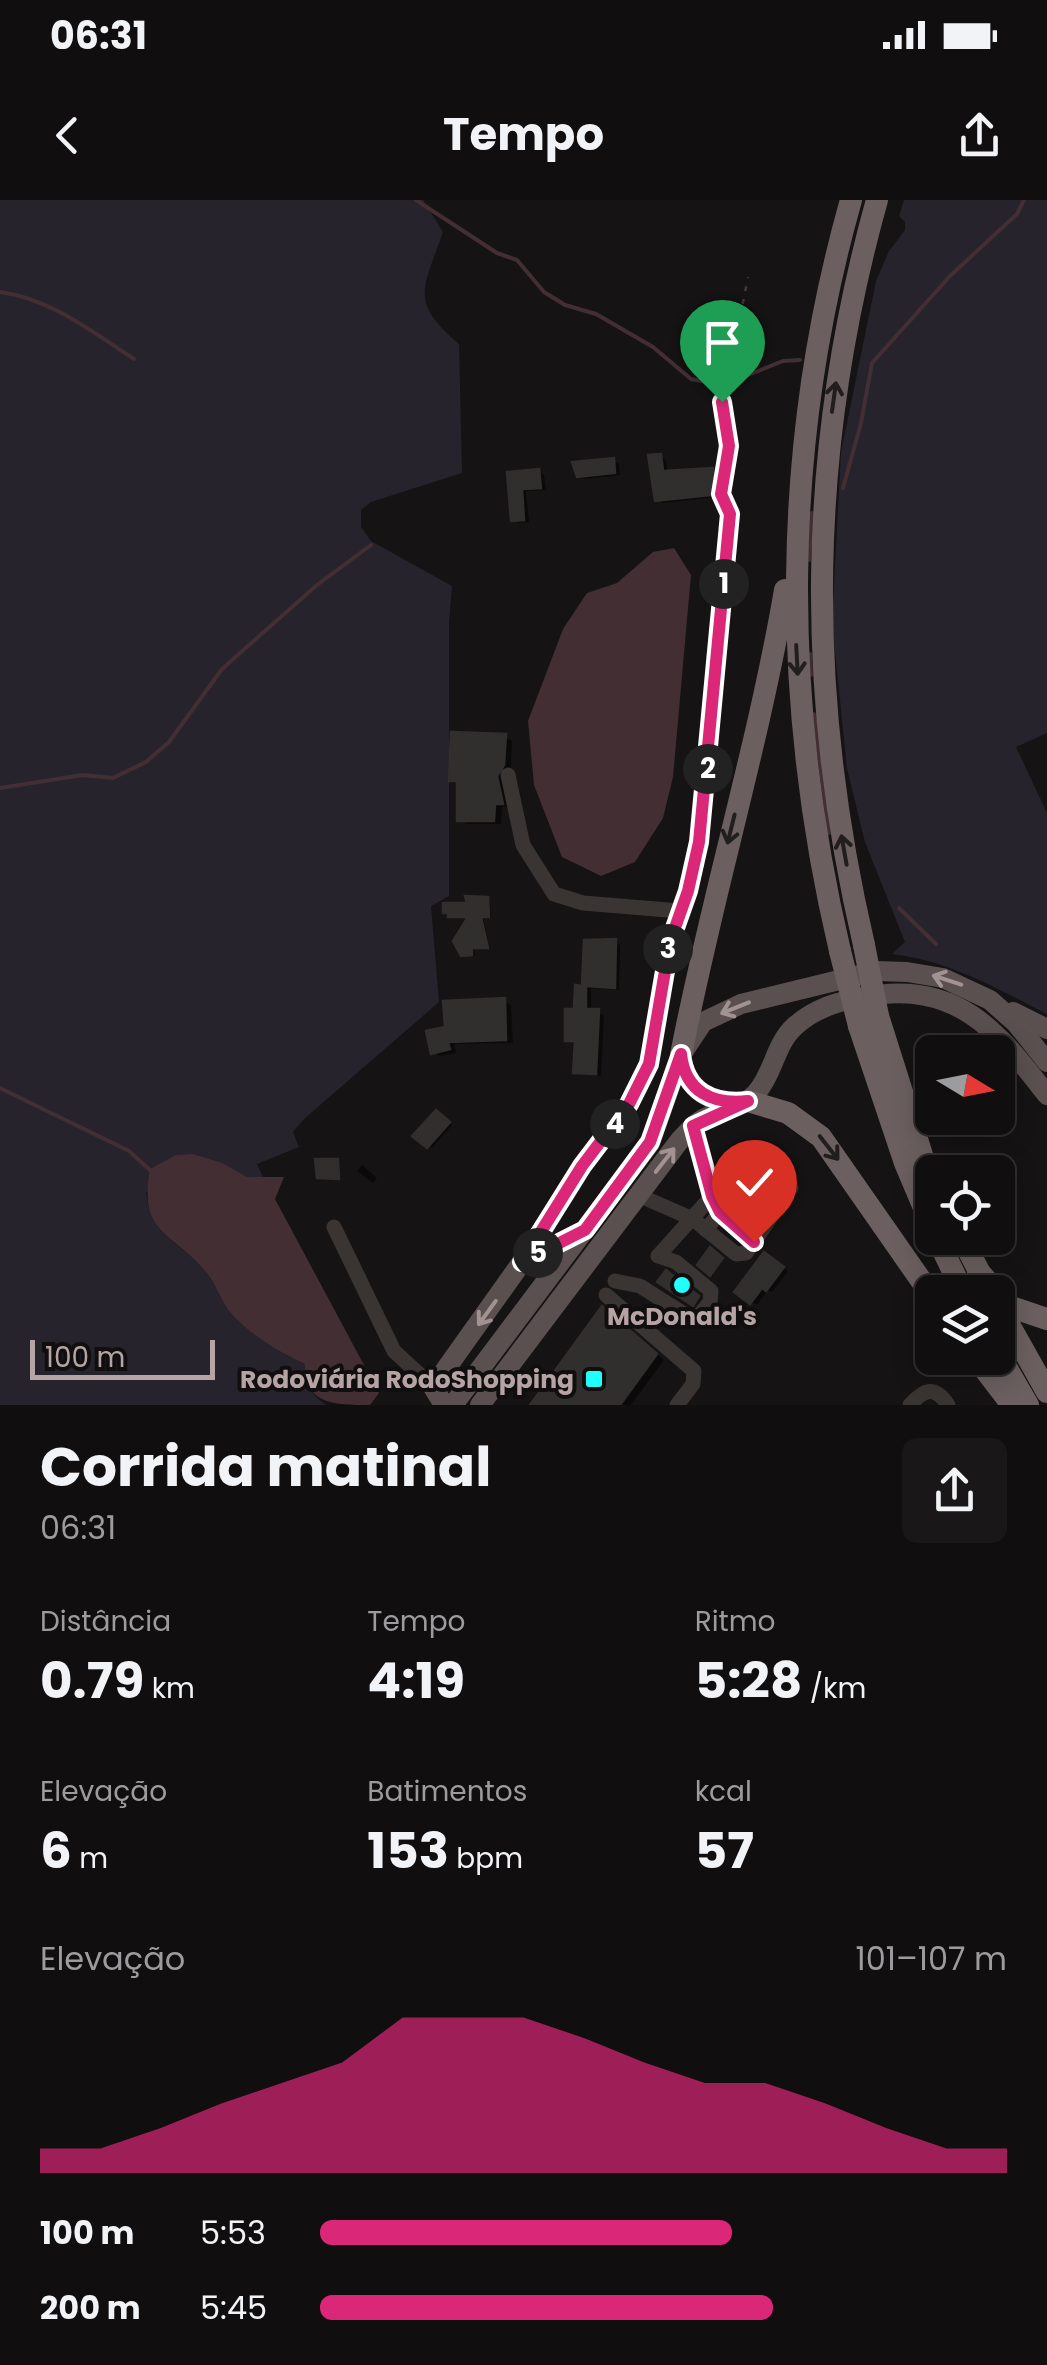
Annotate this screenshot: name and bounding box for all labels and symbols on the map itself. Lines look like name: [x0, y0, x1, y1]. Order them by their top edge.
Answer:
pin: [680, 300, 765, 403]
one-way arrow: [826, 381, 844, 414]
pin: 1: [699, 559, 749, 609]
one-way arrow: [788, 644, 807, 676]
pin: 2: [683, 744, 733, 794]
one-way arrow: [721, 813, 740, 844]
one-way arrow: [833, 834, 852, 866]
pin: 3: [643, 924, 693, 974]
one-way arrow: [931, 970, 963, 988]
one-way arrow: [720, 1001, 750, 1019]
north arrow: [915, 1035, 1015, 1135]
pin: 4: [590, 1099, 640, 1149]
one-way arrow: [818, 1135, 840, 1161]
pin: [712, 1140, 797, 1243]
one-way arrow: [654, 1147, 675, 1174]
pin: 5: [513, 1228, 563, 1278]
marker: McDonald's: [671, 1274, 693, 1296]
one-way arrow: [477, 1299, 498, 1326]
place label: McDonald's: [607, 1299, 757, 1334]
scale bar: [30, 1335, 215, 1380]
place label: Rodoviária RodoShopping: [240, 1362, 574, 1397]
marker: Rodoviária RodoShopping: [583, 1368, 605, 1390]

